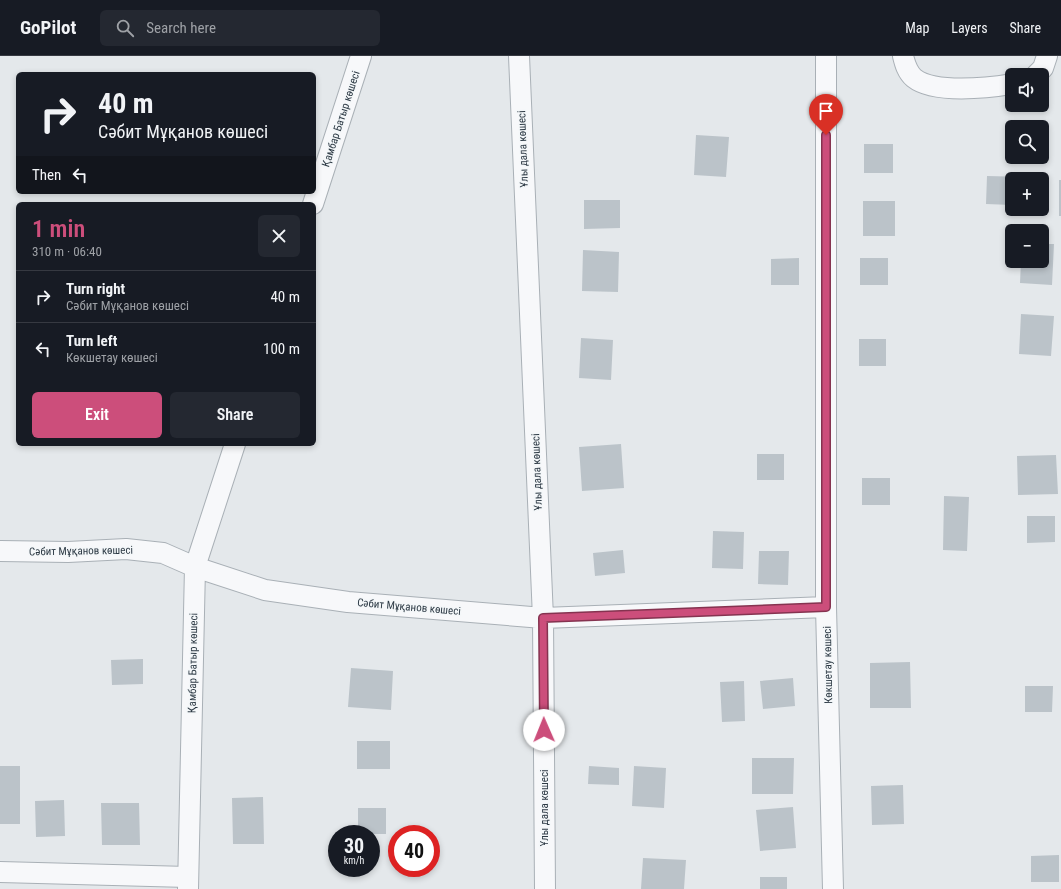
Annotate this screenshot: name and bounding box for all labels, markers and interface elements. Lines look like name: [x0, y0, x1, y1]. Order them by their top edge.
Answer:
search box: [100, 10, 380, 46]
text: GoPilot: [20, 16, 76, 39]
icon: search: [114, 17, 136, 39]
text: Search here: [146, 19, 216, 37]
text: Map: [905, 20, 929, 36]
text: Layers: [951, 20, 988, 36]
text: Share: [1010, 20, 1041, 36]
map controls: [1005, 68, 1049, 268]
button: sound: [1005, 68, 1049, 112]
street label: Қамбар Батыр көшесі: [319, 69, 363, 169]
text: 40 m: [98, 87, 154, 120]
icon: right: [32, 88, 84, 140]
pin: [809, 94, 843, 135]
icon: arrive: [815, 100, 837, 122]
street label: Ұлы дала көшесі: [515, 110, 531, 188]
button: search: [1005, 120, 1049, 164]
text: Сәбит Мұқанов көшесі: [98, 121, 268, 142]
icon: left: [69, 164, 91, 186]
text: Then: [32, 166, 61, 184]
button: +: [1005, 172, 1049, 216]
text: 1 min: [32, 215, 85, 243]
button: close: [258, 215, 300, 257]
button: −: [1005, 224, 1049, 268]
text: 310 m · 06:40: [32, 244, 102, 259]
text: Turn right: [66, 280, 125, 298]
icon: right: [32, 286, 54, 308]
text: 40 m: [270, 288, 300, 306]
text: Сәбит Мұқанов көшесі: [66, 298, 189, 313]
text: Turn left: [66, 332, 117, 350]
icon: left: [32, 338, 54, 360]
text: 100 m: [263, 340, 300, 358]
text: Көкшетау көшесі: [66, 350, 158, 365]
button: Exit: [32, 392, 162, 438]
button: Share: [170, 392, 300, 438]
street label: Ұлы дала көшесі: [529, 433, 545, 511]
street label: Сәбит Мұқанов көшесі: [29, 544, 133, 558]
street label: Сәбит Мұқанов көшесі: [357, 596, 461, 618]
street label: Қамбар Батыр көшесі: [186, 613, 200, 713]
street label: Көкшетау көшесі: [821, 626, 835, 704]
position arrow: [523, 709, 565, 751]
street label: Ұлы дала көшесі: [538, 769, 551, 847]
speed limit sign: 40: [388, 825, 440, 877]
text: 30: [344, 834, 364, 858]
text: km/h: [344, 855, 364, 866]

